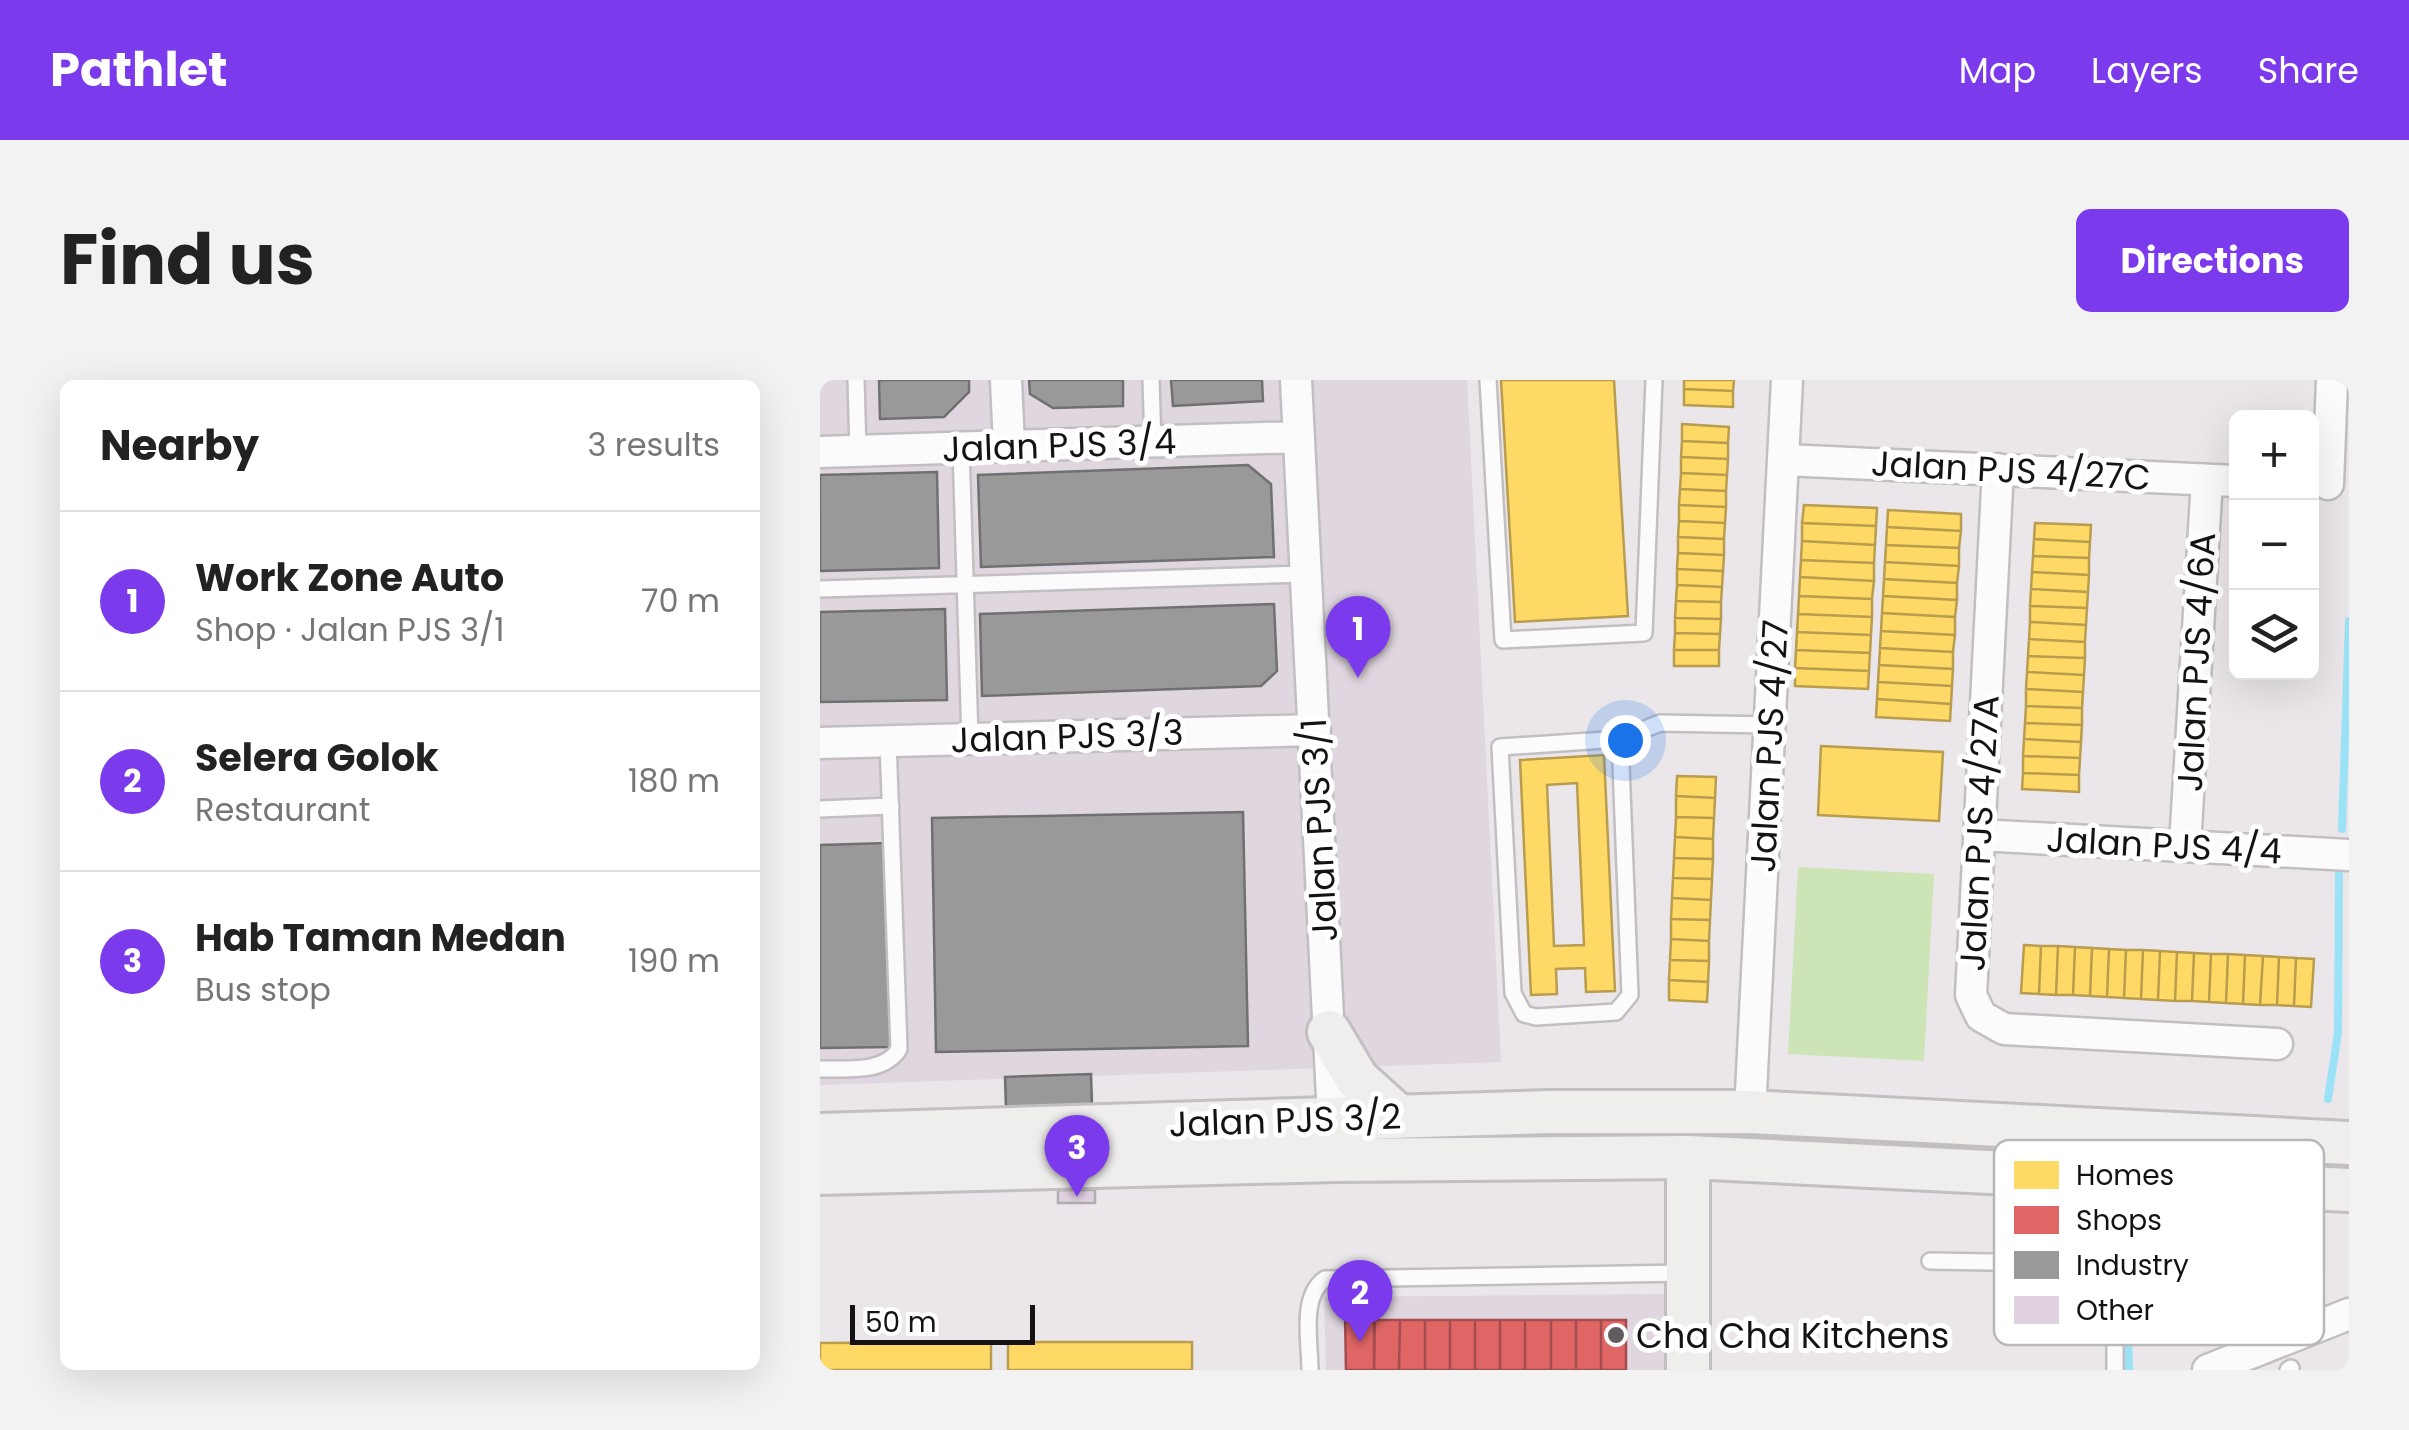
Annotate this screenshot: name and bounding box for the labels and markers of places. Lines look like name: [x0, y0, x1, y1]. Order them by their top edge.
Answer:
pin: 1: [1326, 596, 1390, 678]
pin: 3: [1044, 1114, 1110, 1197]
pin: 2: [1328, 1260, 1392, 1342]
place label: Cha Cha Kitchens: [1636, 1311, 1949, 1360]
marker: Cha Cha Kitchens: [1605, 1324, 1627, 1346]

